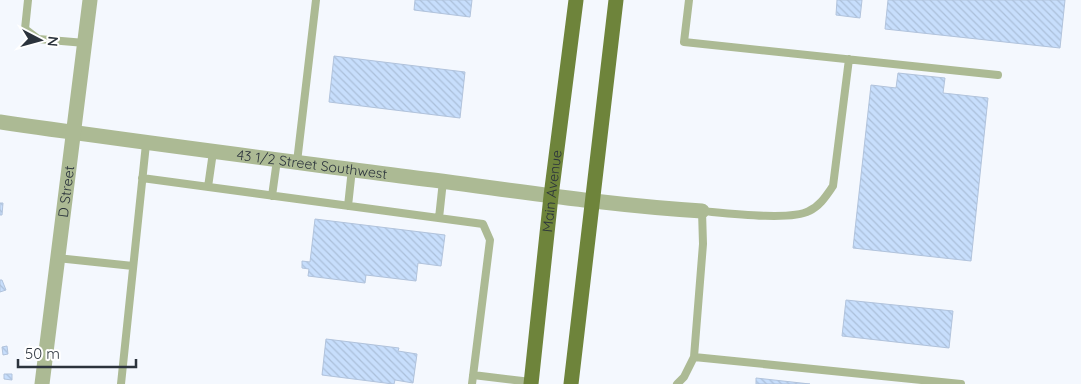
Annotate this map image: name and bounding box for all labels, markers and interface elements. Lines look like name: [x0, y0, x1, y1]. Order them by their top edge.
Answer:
north arrow: [15, 15, 65, 65]
text: N: [43, 35, 62, 47]
street label: 43 1/2 Street Southwest: [236, 146, 389, 183]
street label: Main Avenue: [538, 149, 566, 233]
street label: D Street: [54, 164, 78, 219]
scale bar: [18, 336, 135, 368]
text: 50 m: [25, 344, 60, 363]

